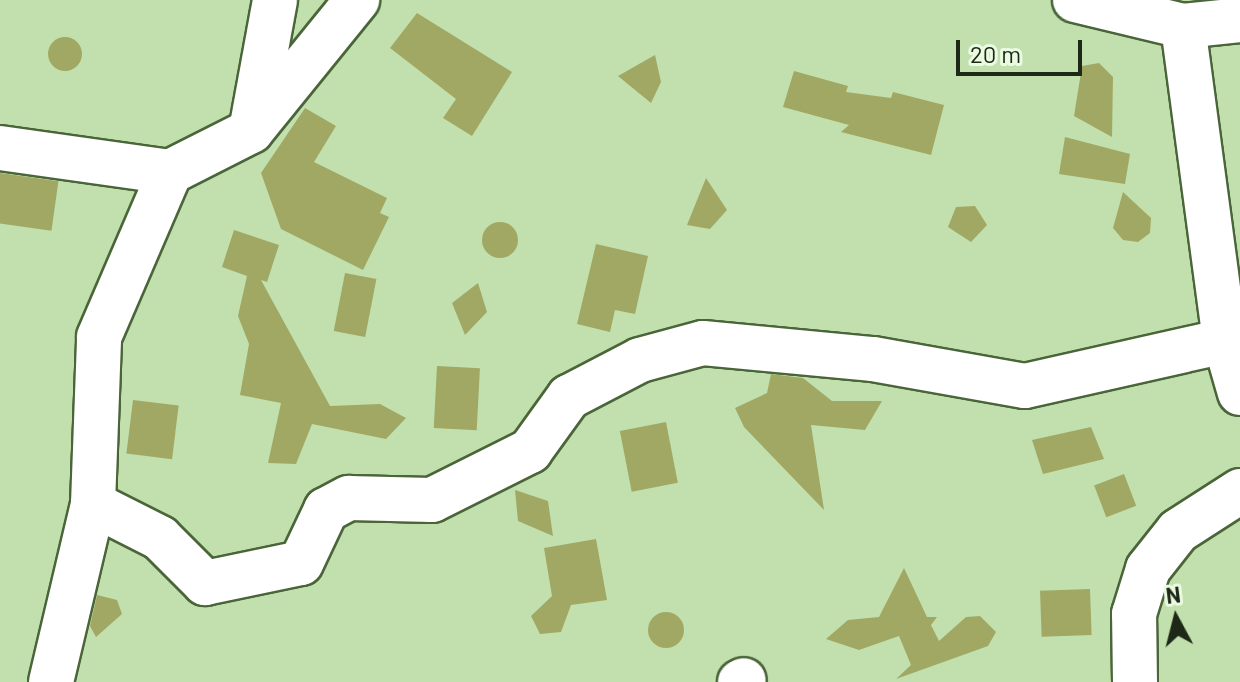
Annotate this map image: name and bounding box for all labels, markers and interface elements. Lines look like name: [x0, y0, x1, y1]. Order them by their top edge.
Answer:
scale bar: [960, 24, 1086, 74]
text: 20 m: [970, 39, 1021, 68]
north arrow: [1136, 578, 1216, 658]
text: N: [1164, 580, 1182, 608]

